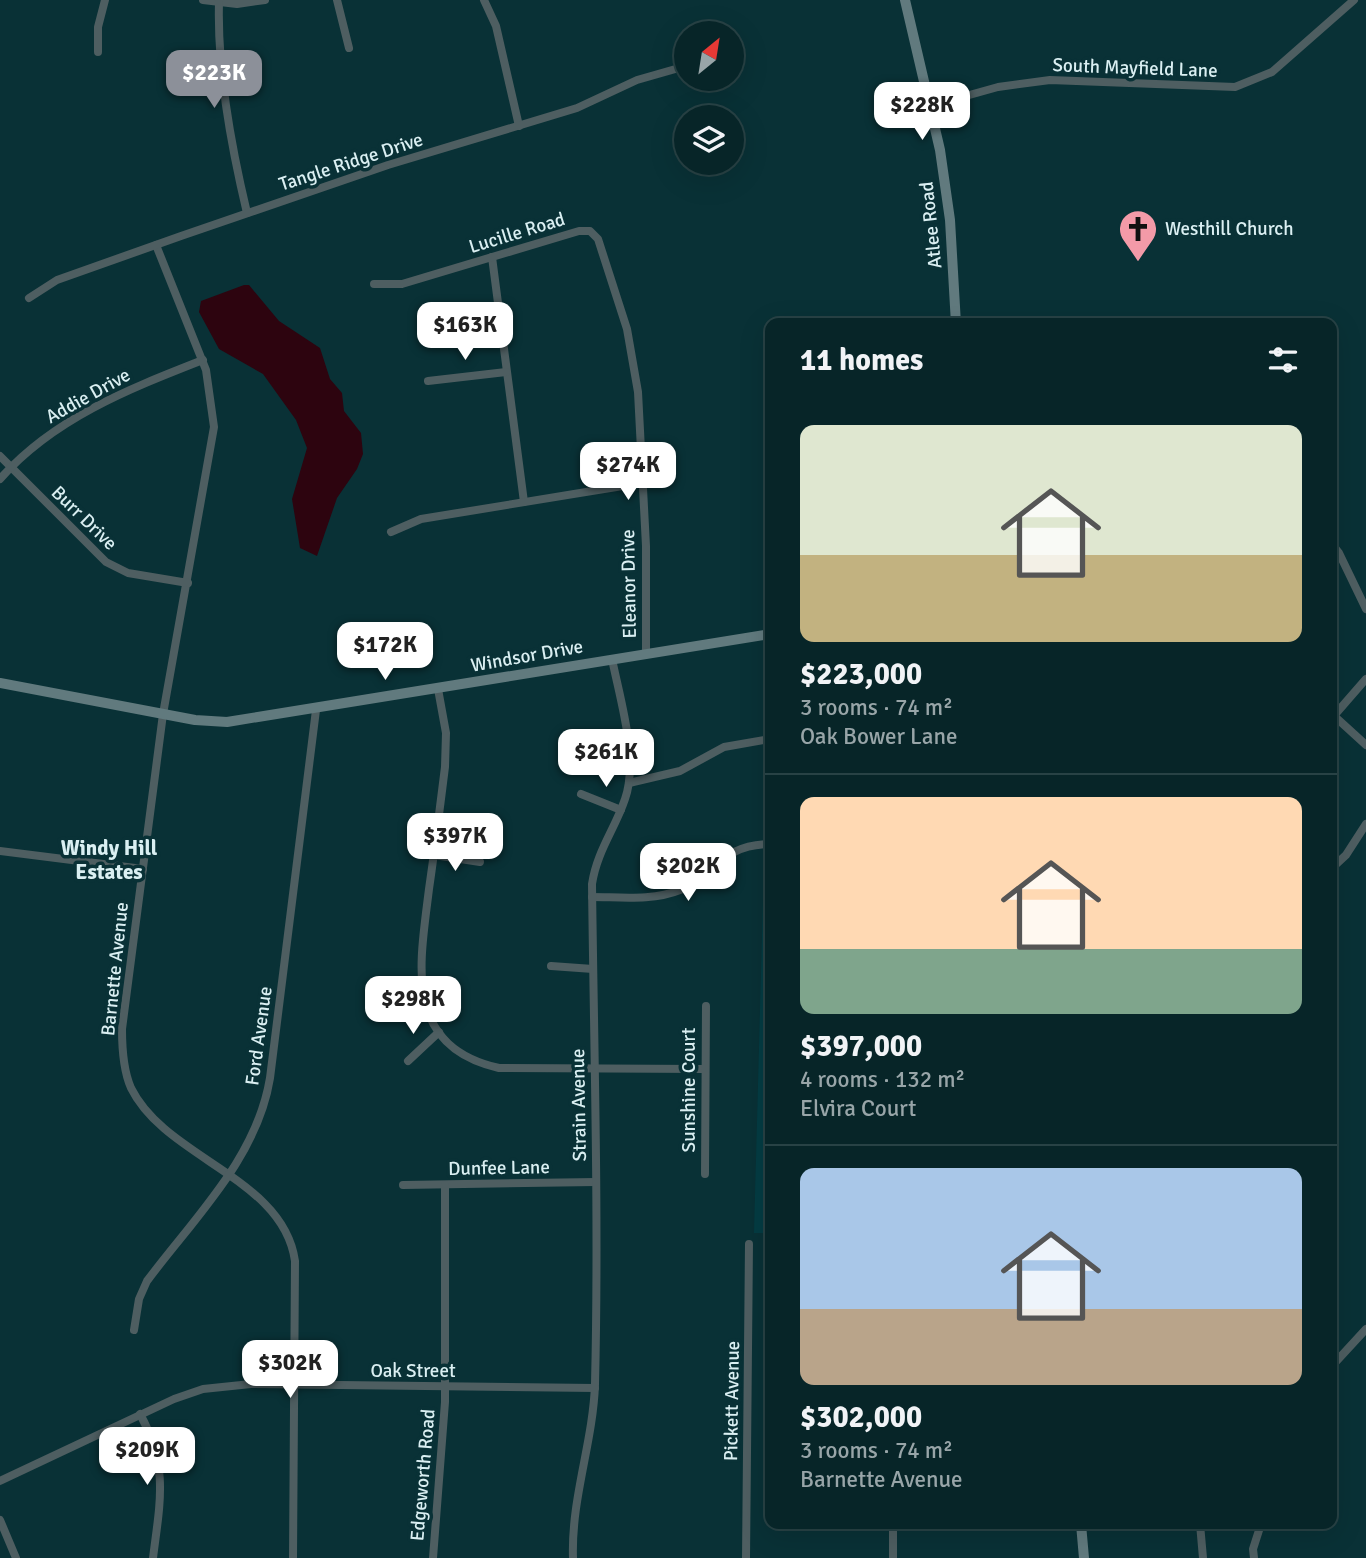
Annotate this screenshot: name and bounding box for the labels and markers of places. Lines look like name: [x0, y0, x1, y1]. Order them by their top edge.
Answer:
pin: $223K: [165, 50, 263, 110]
pin: $228K: [873, 82, 971, 142]
church icon: Westhill Church: [1117, 208, 1159, 263]
place label: Westhill Church: [1165, 217, 1294, 241]
pin: $163K: [416, 302, 514, 362]
pin: $274K: [579, 442, 677, 502]
pin: $172K: [336, 622, 434, 682]
pin: $261K: [557, 730, 655, 789]
pin: $397K: [406, 814, 504, 873]
pin: $202K: [639, 844, 737, 903]
pin: $298K: [364, 976, 462, 1036]
pin: $302K: [241, 1340, 339, 1400]
pin: $209K: [98, 1428, 196, 1487]

